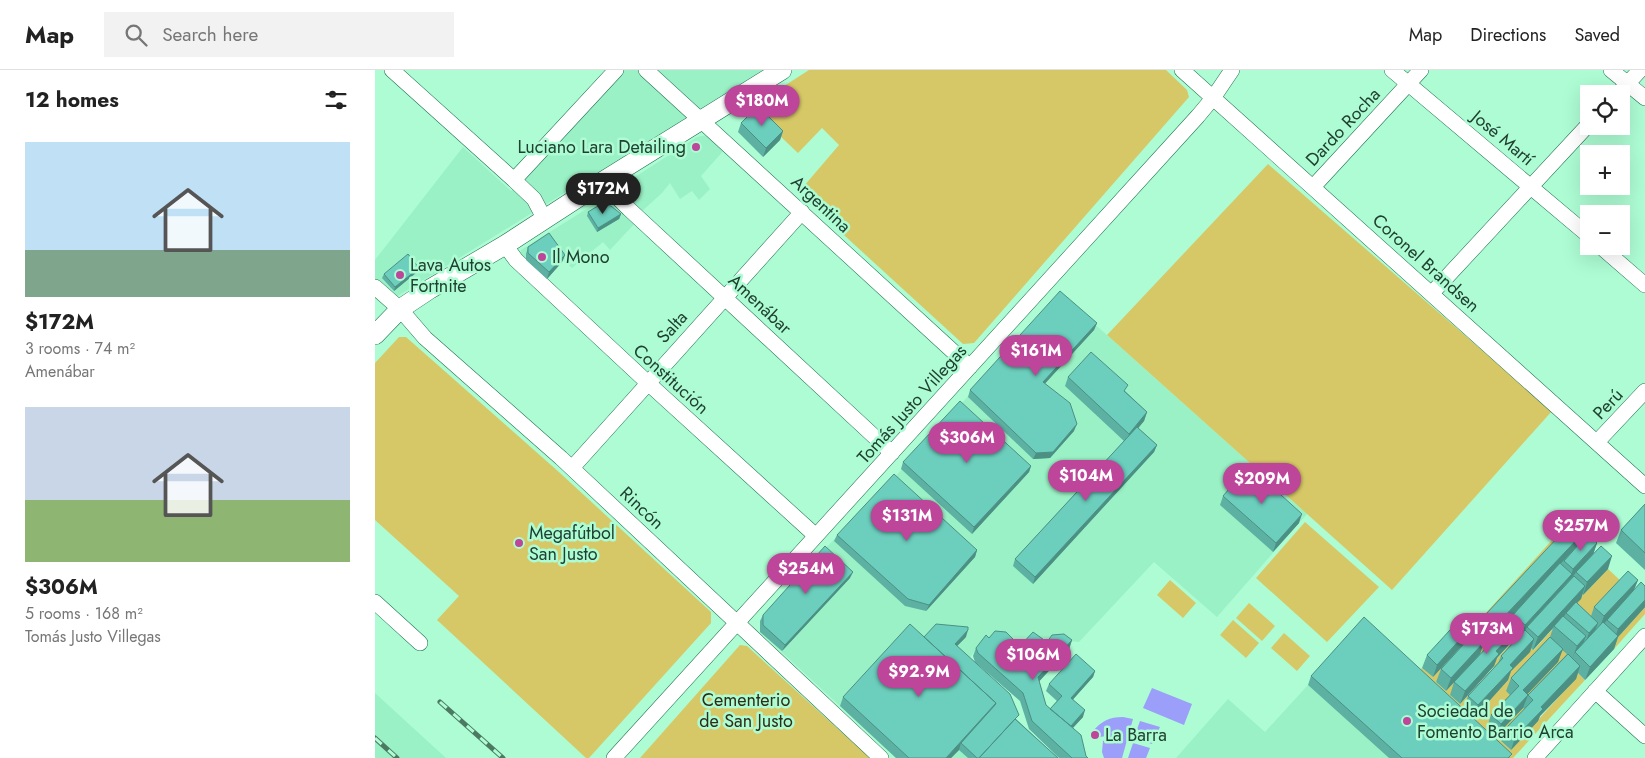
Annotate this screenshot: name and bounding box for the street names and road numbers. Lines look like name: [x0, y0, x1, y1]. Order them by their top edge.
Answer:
street label: Dardo Rocha: [1300, 82, 1386, 172]
street label: José Martí: [1465, 103, 1541, 173]
street label: Argentina: [785, 169, 857, 239]
street label: Coronel Brandsen: [1367, 208, 1485, 318]
street label: Amenábar: [722, 268, 798, 341]
street label: Salta: [650, 305, 694, 349]
street label: Constitución: [627, 338, 715, 420]
street label: Tomás Justo Villegas: [851, 339, 973, 469]
street label: Perú: [1587, 383, 1629, 425]
street label: Rincón: [614, 481, 670, 535]

